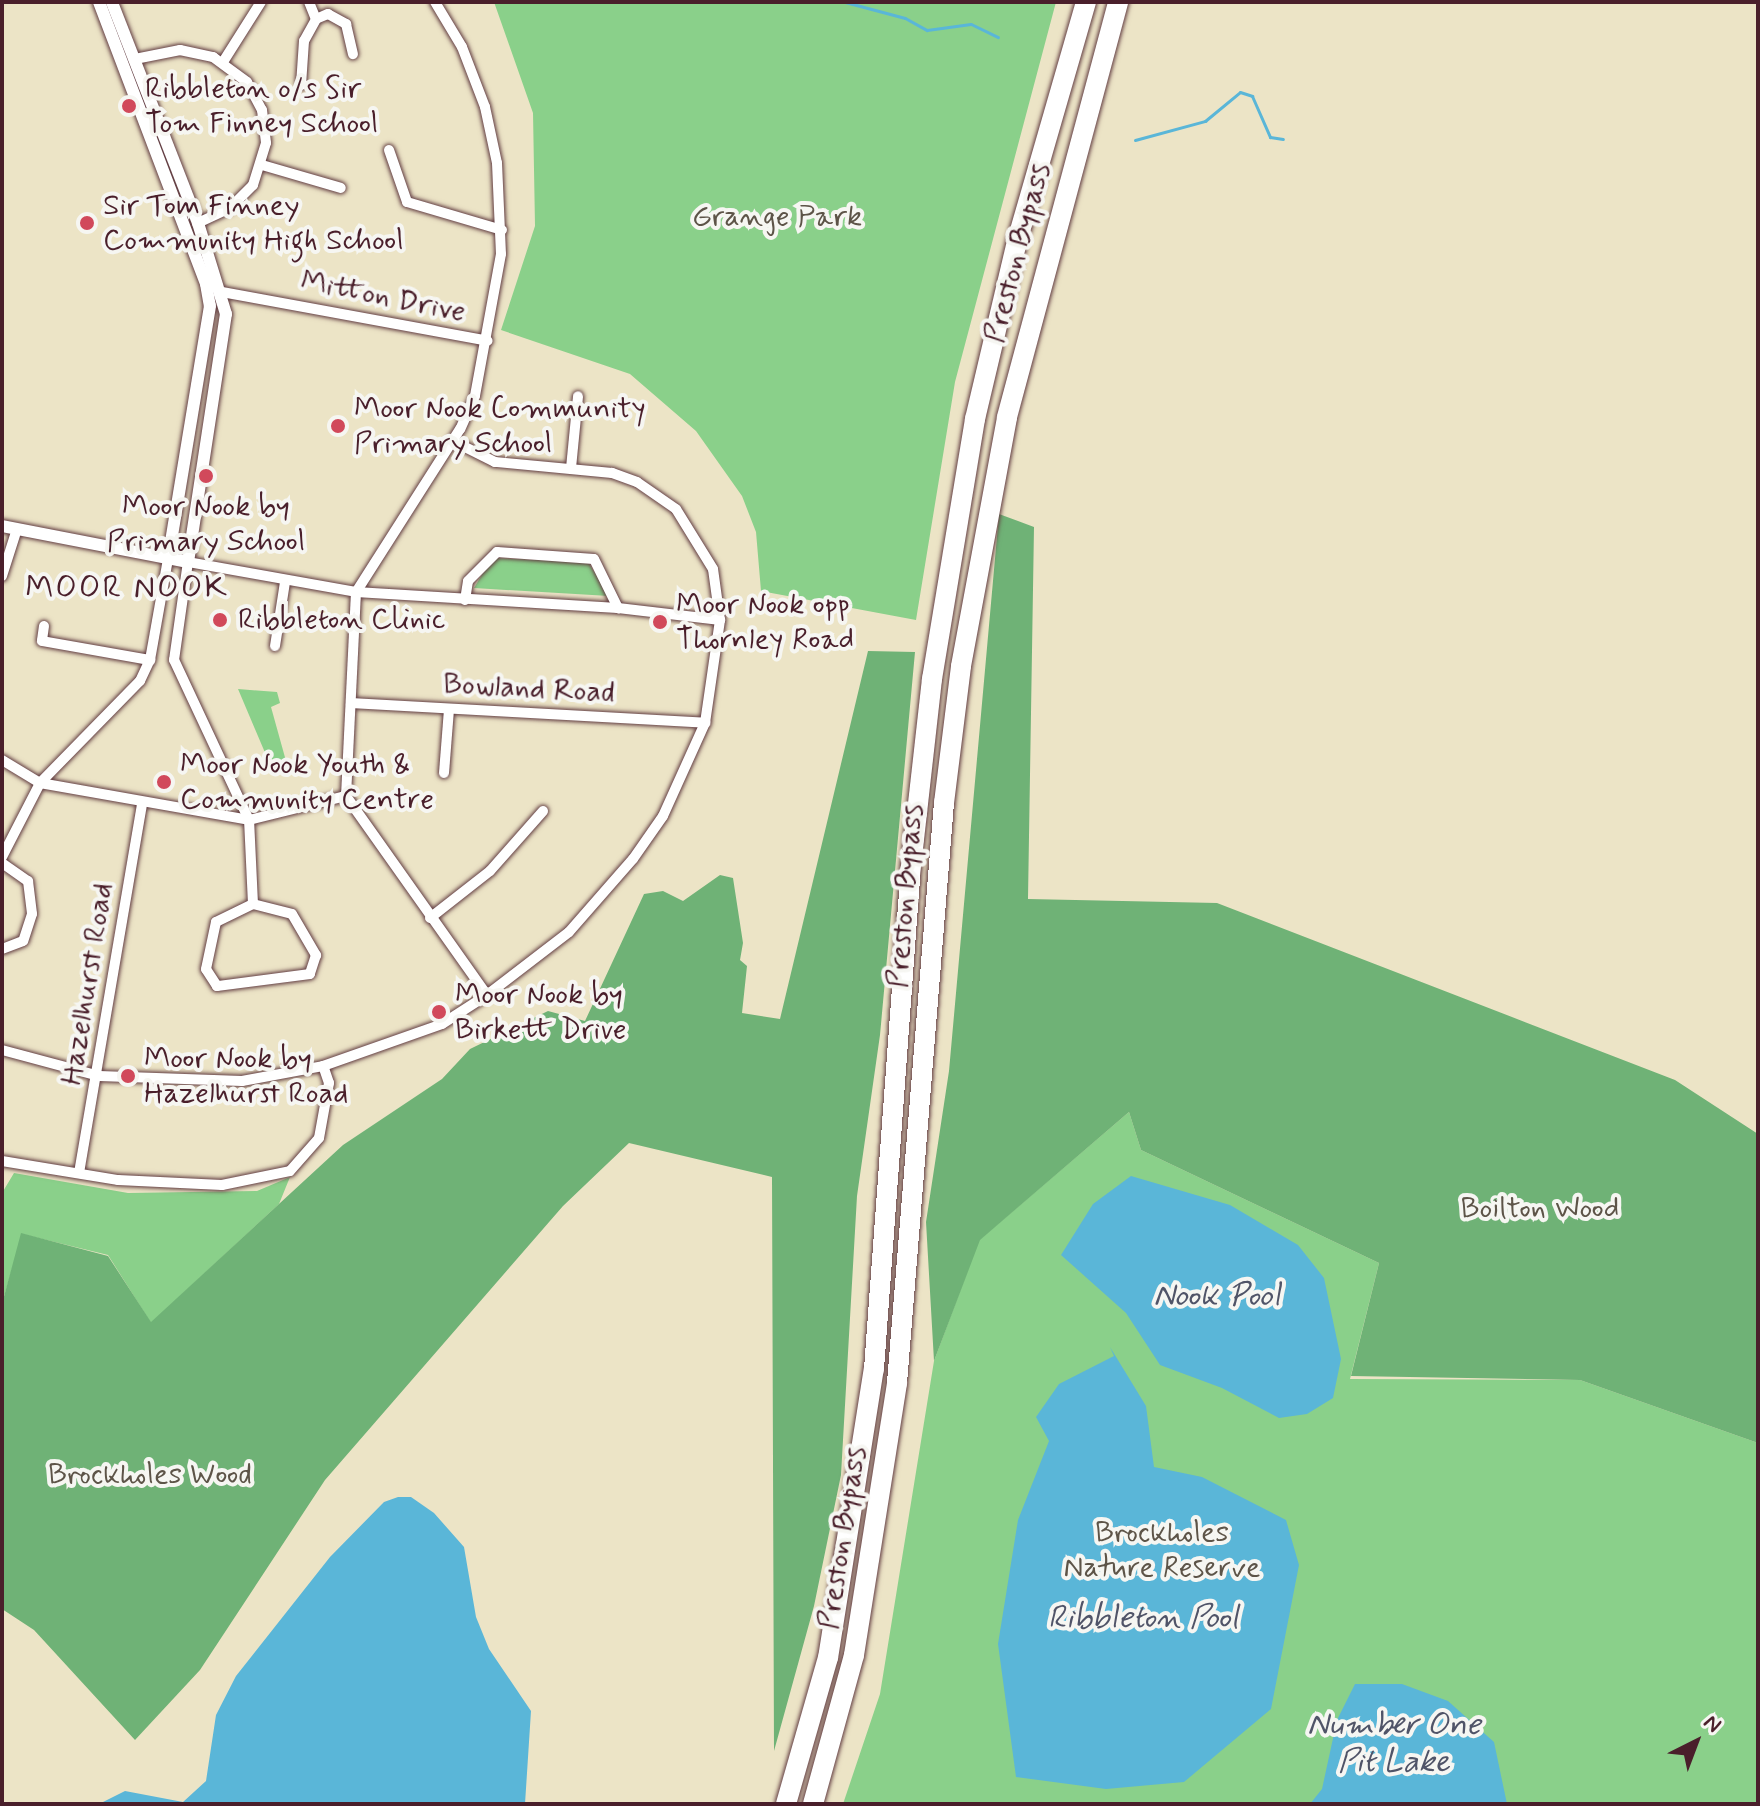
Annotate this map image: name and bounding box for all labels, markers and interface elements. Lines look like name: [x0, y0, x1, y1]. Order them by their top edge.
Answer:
place label: Ribbleton o/s Sir Tom Finney School: [145, 71, 384, 142]
marker: Ribbleton o/s Sir Tom Finney School: [120, 97, 138, 115]
street label: Preston Bypass: [976, 158, 1060, 348]
place label: Sir Tom Finney Community High School: [103, 188, 404, 258]
park label: Grange Park: [694, 199, 860, 235]
marker: Sir Tom Finney Community High School: [78, 214, 96, 232]
street label: Mitton Drive: [299, 264, 467, 330]
place label: Moor Nook Community Primary School: [354, 391, 646, 462]
marker: Moor Nook Community Primary School: [329, 417, 347, 435]
marker: Moor Nook by Primary School: [197, 467, 215, 485]
place label: Moor Nook by Primary School: [107, 489, 305, 560]
district label: MOOR NOOK: [27, 569, 227, 607]
place label: Moor Nook opp Thornley Road: [676, 587, 853, 658]
place label: Ribbleton Clinic: [238, 602, 445, 638]
marker: Ribbleton Clinic: [209, 609, 231, 631]
marker: Moor Nook opp Thornley Road: [651, 613, 669, 631]
street label: Bowland Road: [443, 667, 615, 711]
place label: Moor Nook Youth & Community Centre: [180, 747, 434, 818]
marker: Moor Nook Youth & Community Centre: [155, 773, 173, 791]
street label: Preston Bypass: [880, 801, 932, 991]
street label: Hazelhurst Road: [54, 880, 122, 1088]
place label: Moor Nook by Birkett Drive: [455, 977, 626, 1048]
marker: Moor Nook by Birkett Drive: [430, 1003, 448, 1021]
place label: Moor Nook by Hazelhurst Road: [144, 1041, 348, 1112]
marker: Moor Nook by Hazelhurst Road: [119, 1067, 137, 1085]
park label: Boilton Wood: [1460, 1191, 1620, 1227]
water label: Nook Pool: [1156, 1277, 1278, 1315]
street label: Preston Bypass: [811, 1443, 875, 1633]
park label: Brockholes Wood: [46, 1457, 254, 1493]
park label: Brockholes Nature Reserve: [1062, 1515, 1262, 1586]
water label: Ribbleton Pool: [1048, 1599, 1238, 1637]
north arrow: [1656, 1702, 1736, 1782]
water label: Number One Pit Lake: [1308, 1707, 1480, 1782]
text: N: [1697, 1709, 1727, 1739]

